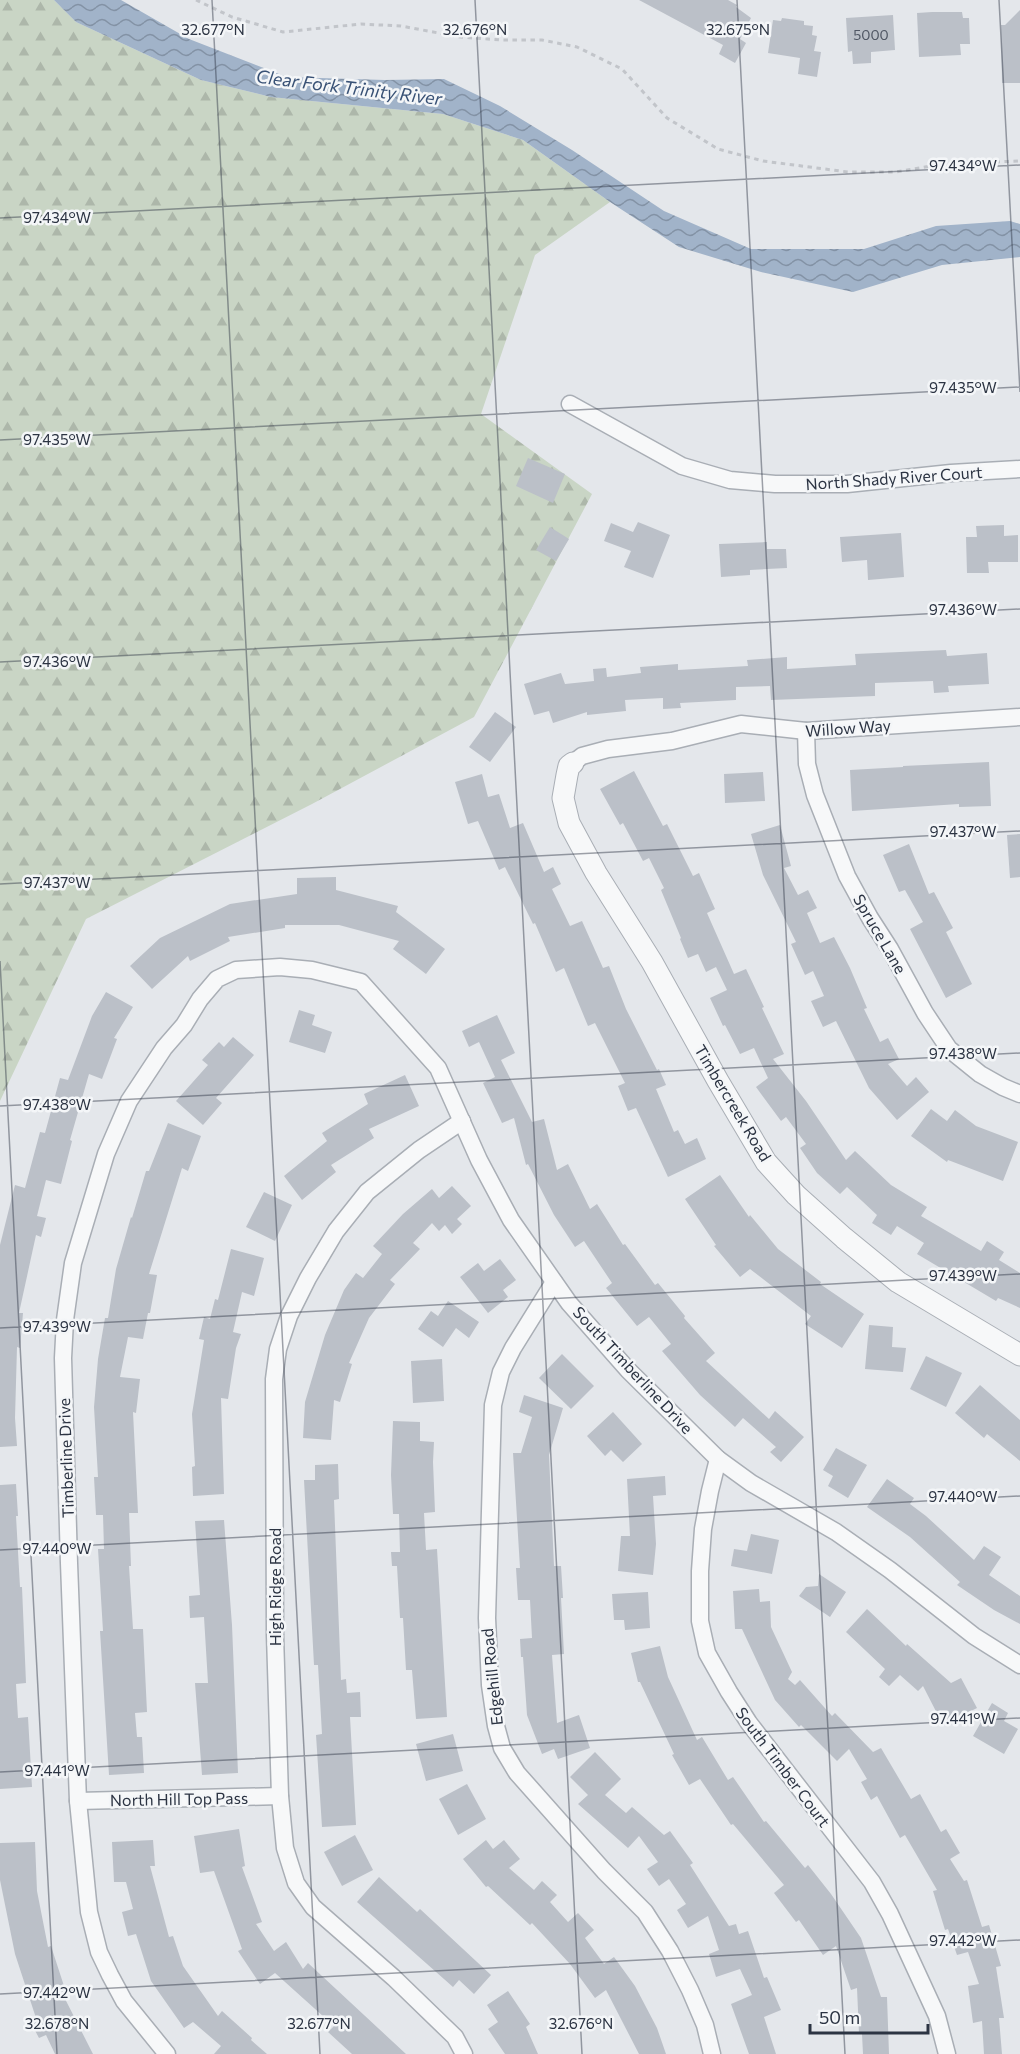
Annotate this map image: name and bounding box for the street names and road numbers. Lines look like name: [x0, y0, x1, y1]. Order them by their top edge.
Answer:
street label: North Shady River Court: [805, 462, 984, 493]
street label: Willow Way: [805, 715, 891, 740]
street label: Spruce Lane: [850, 891, 911, 977]
street label: Timbercreek Road: [691, 1041, 776, 1164]
street label: South Timberline Drive: [570, 1302, 697, 1437]
street label: Timberline Drive: [54, 1398, 77, 1518]
street label: High Ridge Road: [265, 1528, 284, 1646]
street label: Edgehill Road: [477, 1628, 506, 1727]
street label: South Timber Court: [732, 1703, 835, 1831]
street label: North Hill Top Pass: [110, 1788, 248, 1809]

